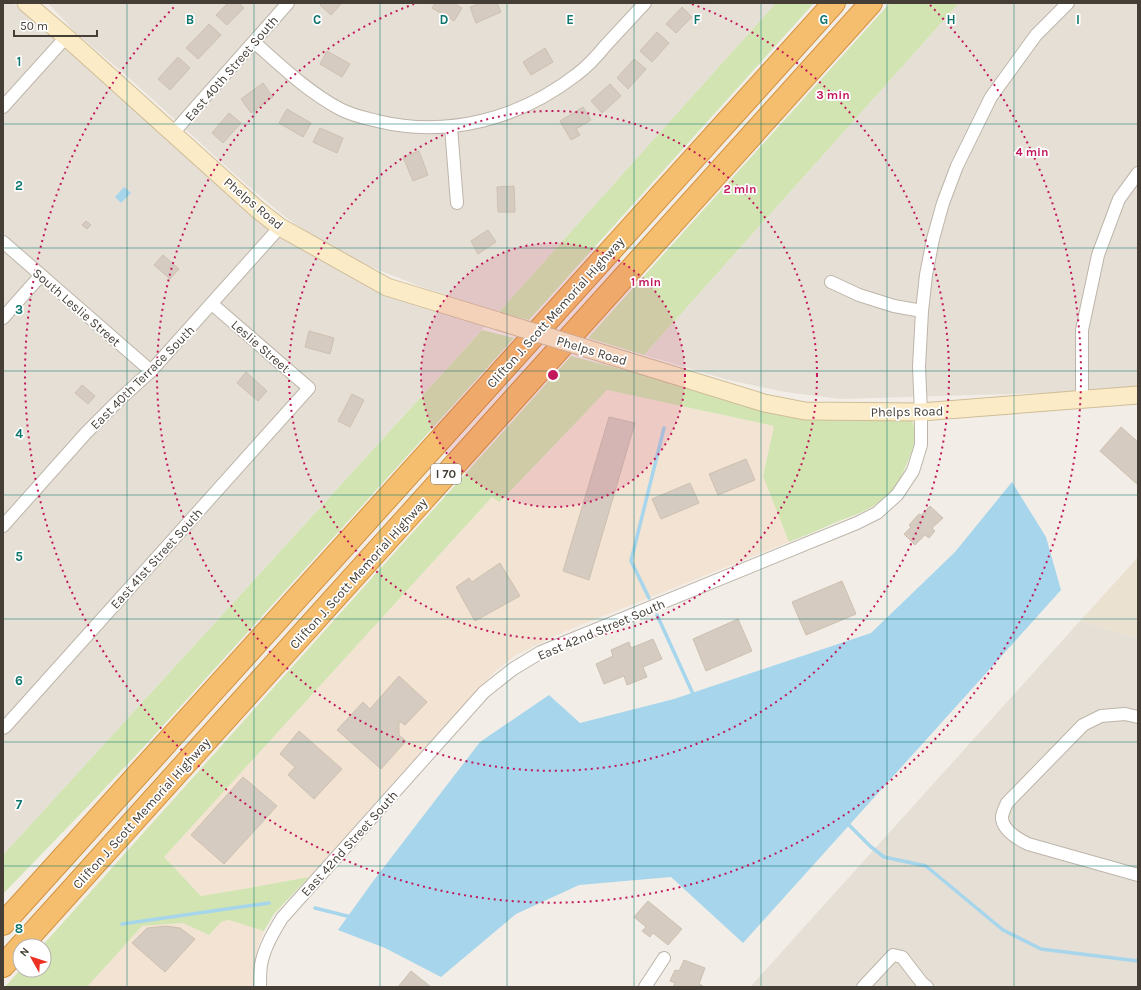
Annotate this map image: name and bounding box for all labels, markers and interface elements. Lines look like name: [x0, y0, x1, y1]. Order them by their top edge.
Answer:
scale bar: [14, 12, 97, 38]
text: B: [186, 12, 194, 27]
text: C: [313, 12, 321, 27]
text: D: [440, 12, 449, 27]
text: E: [566, 12, 574, 27]
text: F: [693, 12, 701, 27]
text: G: [820, 12, 828, 27]
text: H: [946, 12, 956, 27]
text: I: [1076, 12, 1080, 27]
street label: East 40th Street South: [182, 13, 281, 124]
text: 50 m: [20, 19, 48, 33]
text: 1: [17, 54, 21, 69]
text: 3 min: [816, 88, 850, 102]
text: 4 min: [1016, 145, 1048, 159]
street label: Phelps Road: [221, 174, 286, 233]
text: 2: [15, 178, 23, 193]
text: 2 min: [723, 182, 757, 196]
street label: Clifton J. Scott Memorial Highway: [484, 234, 627, 391]
street label: South Leslie Street: [30, 265, 124, 350]
text: 1 min: [631, 275, 661, 289]
text: 3: [15, 302, 23, 317]
street label: Leslie Street: [228, 317, 293, 376]
street label: East 40th Terrace South: [87, 322, 197, 432]
street label: Phelps Road: [555, 333, 629, 368]
centre of rings: [546, 368, 560, 382]
street label: Phelps Road: [870, 403, 944, 420]
text: 4: [15, 426, 23, 441]
road number: I 70: [431, 464, 461, 484]
street label: Clifton J. Scott Memorial Highway: [287, 495, 430, 652]
street label: East 41st Street South: [107, 505, 205, 612]
text: 5: [15, 549, 23, 564]
street label: East 42nd Street South: [535, 596, 667, 663]
text: 6: [15, 673, 23, 688]
street label: Clifton J. Scott Memorial Highway: [70, 735, 213, 892]
street label: East 42nd Street South: [298, 787, 401, 899]
text: 7: [16, 797, 23, 812]
text: 8: [15, 921, 23, 936]
north arrow: [12, 938, 52, 978]
text: N: [17, 945, 32, 959]

